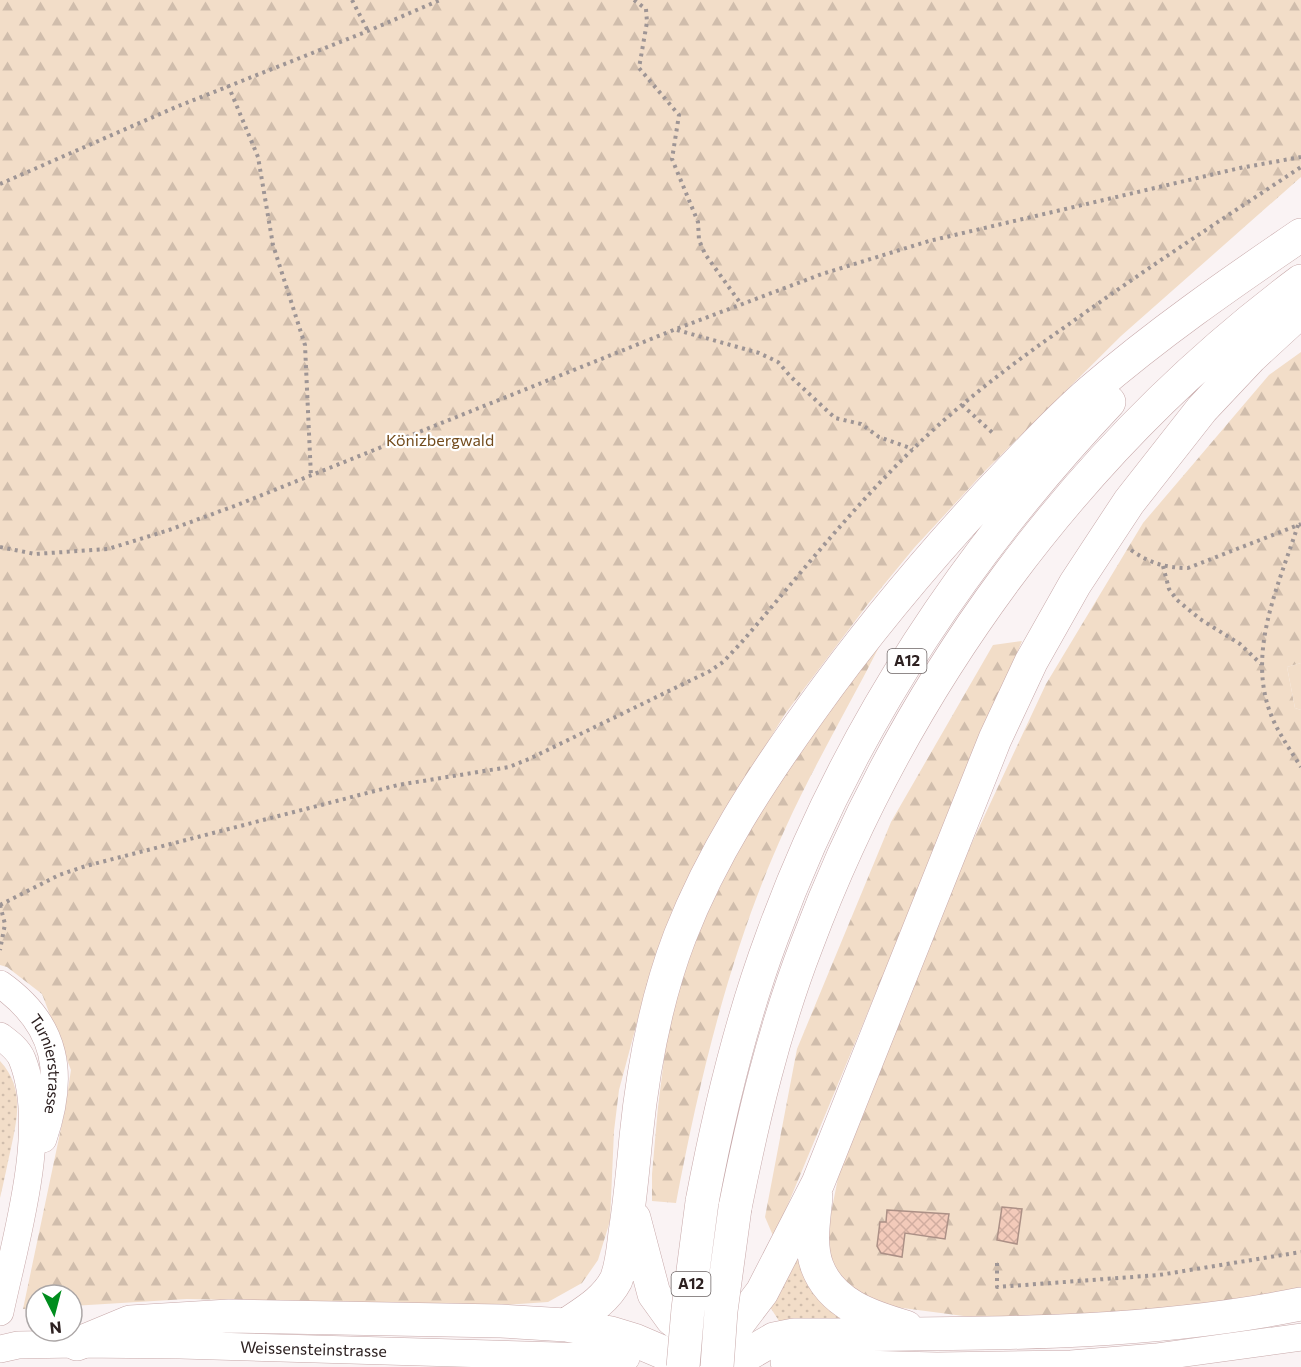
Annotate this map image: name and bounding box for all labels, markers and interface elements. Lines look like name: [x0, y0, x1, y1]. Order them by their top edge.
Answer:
park label: Könizbergwald: [386, 430, 494, 449]
road number: A12: [888, 649, 926, 673]
street label: Turnierstrasse: [26, 1010, 65, 1116]
road number: A12: [672, 1272, 710, 1296]
north arrow: [24, 1283, 84, 1343]
text: N: [49, 1318, 63, 1338]
street label: Weissensteinstrasse: [240, 1337, 387, 1360]

